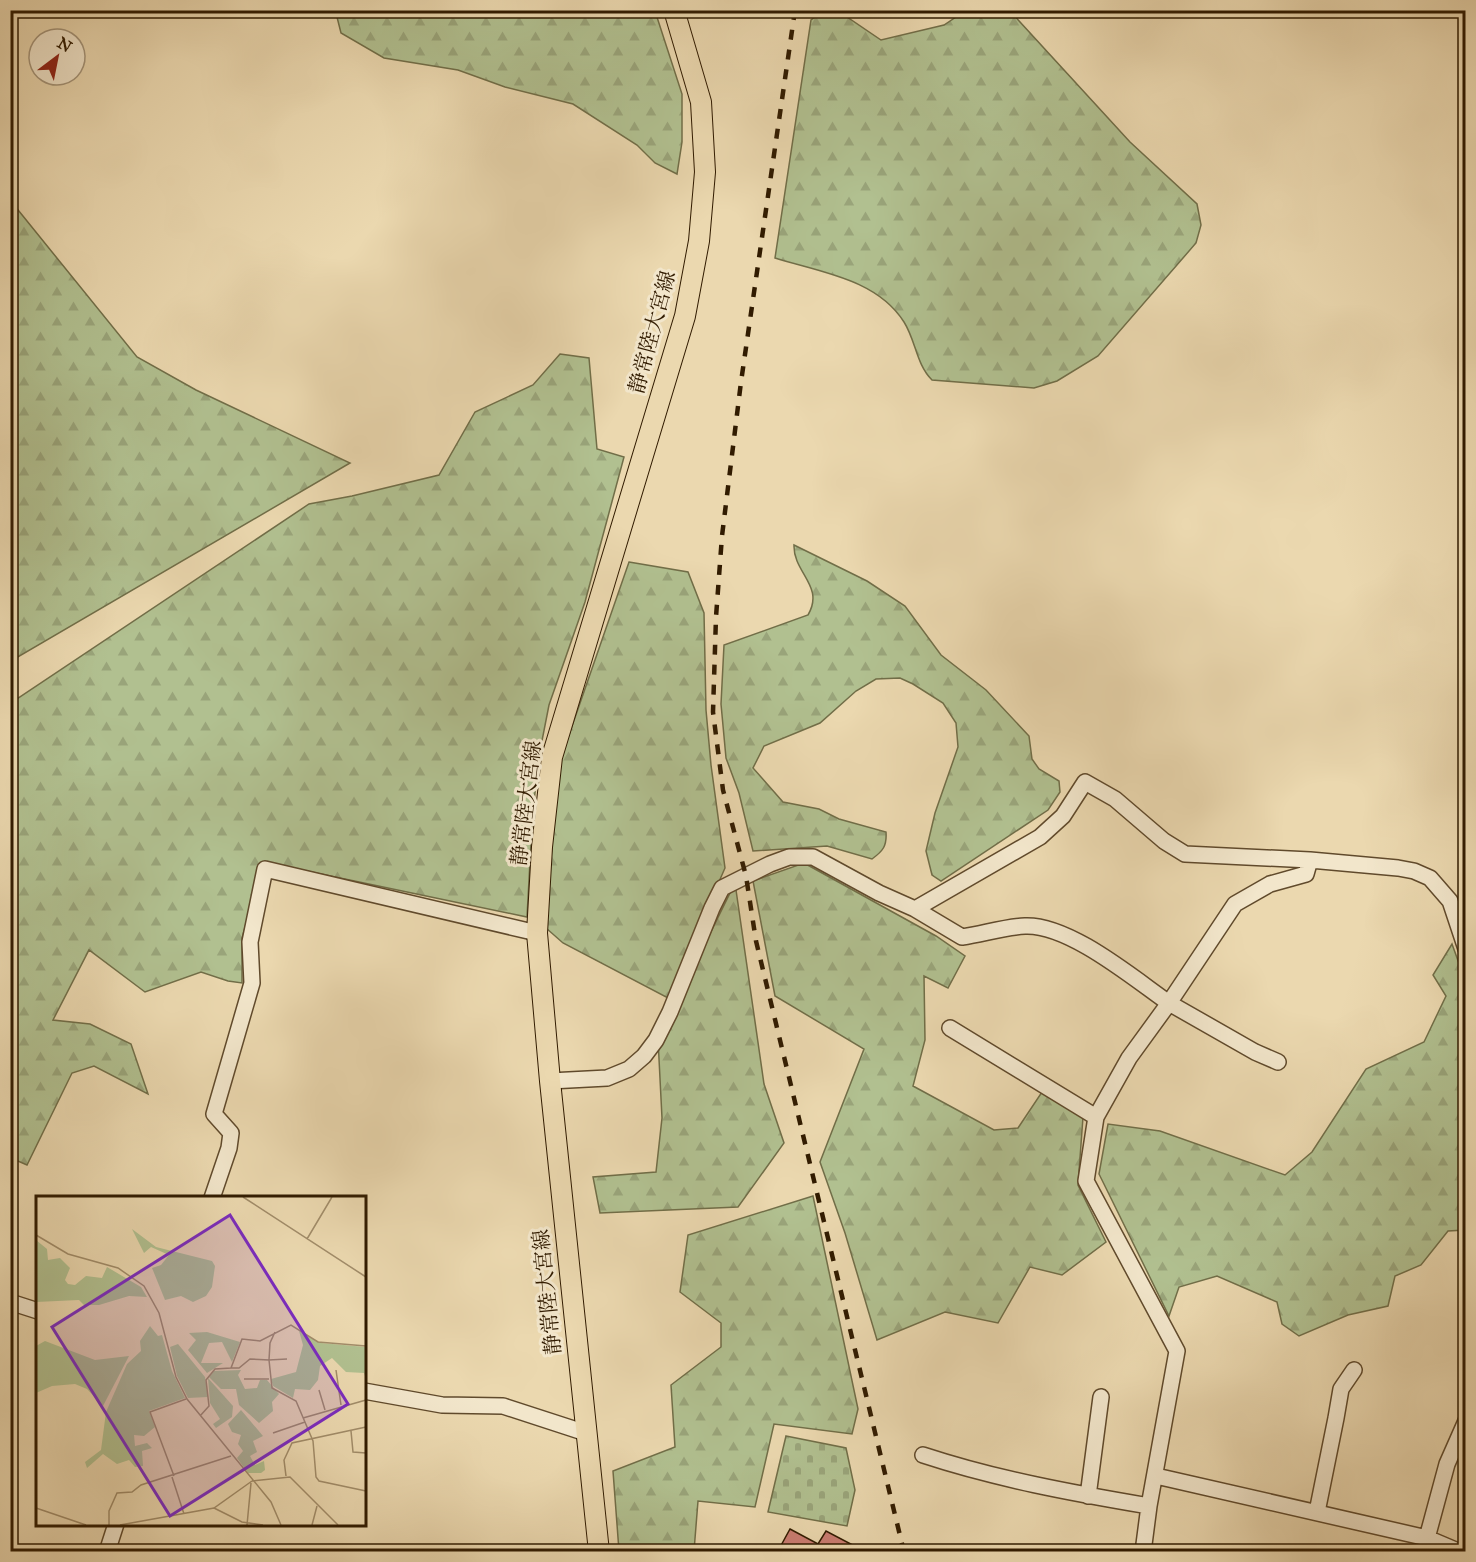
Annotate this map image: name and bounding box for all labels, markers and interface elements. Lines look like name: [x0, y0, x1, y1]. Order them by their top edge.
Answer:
north arrow: [27, 27, 87, 87]
text: N: [54, 33, 76, 57]
street label: 静常陸大宮線: [623, 268, 681, 396]
street label: 静常陸大宮線: [505, 739, 547, 867]
inset map: [36, 1196, 366, 1526]
street label: 静常陸大宮線: [527, 1228, 567, 1356]

